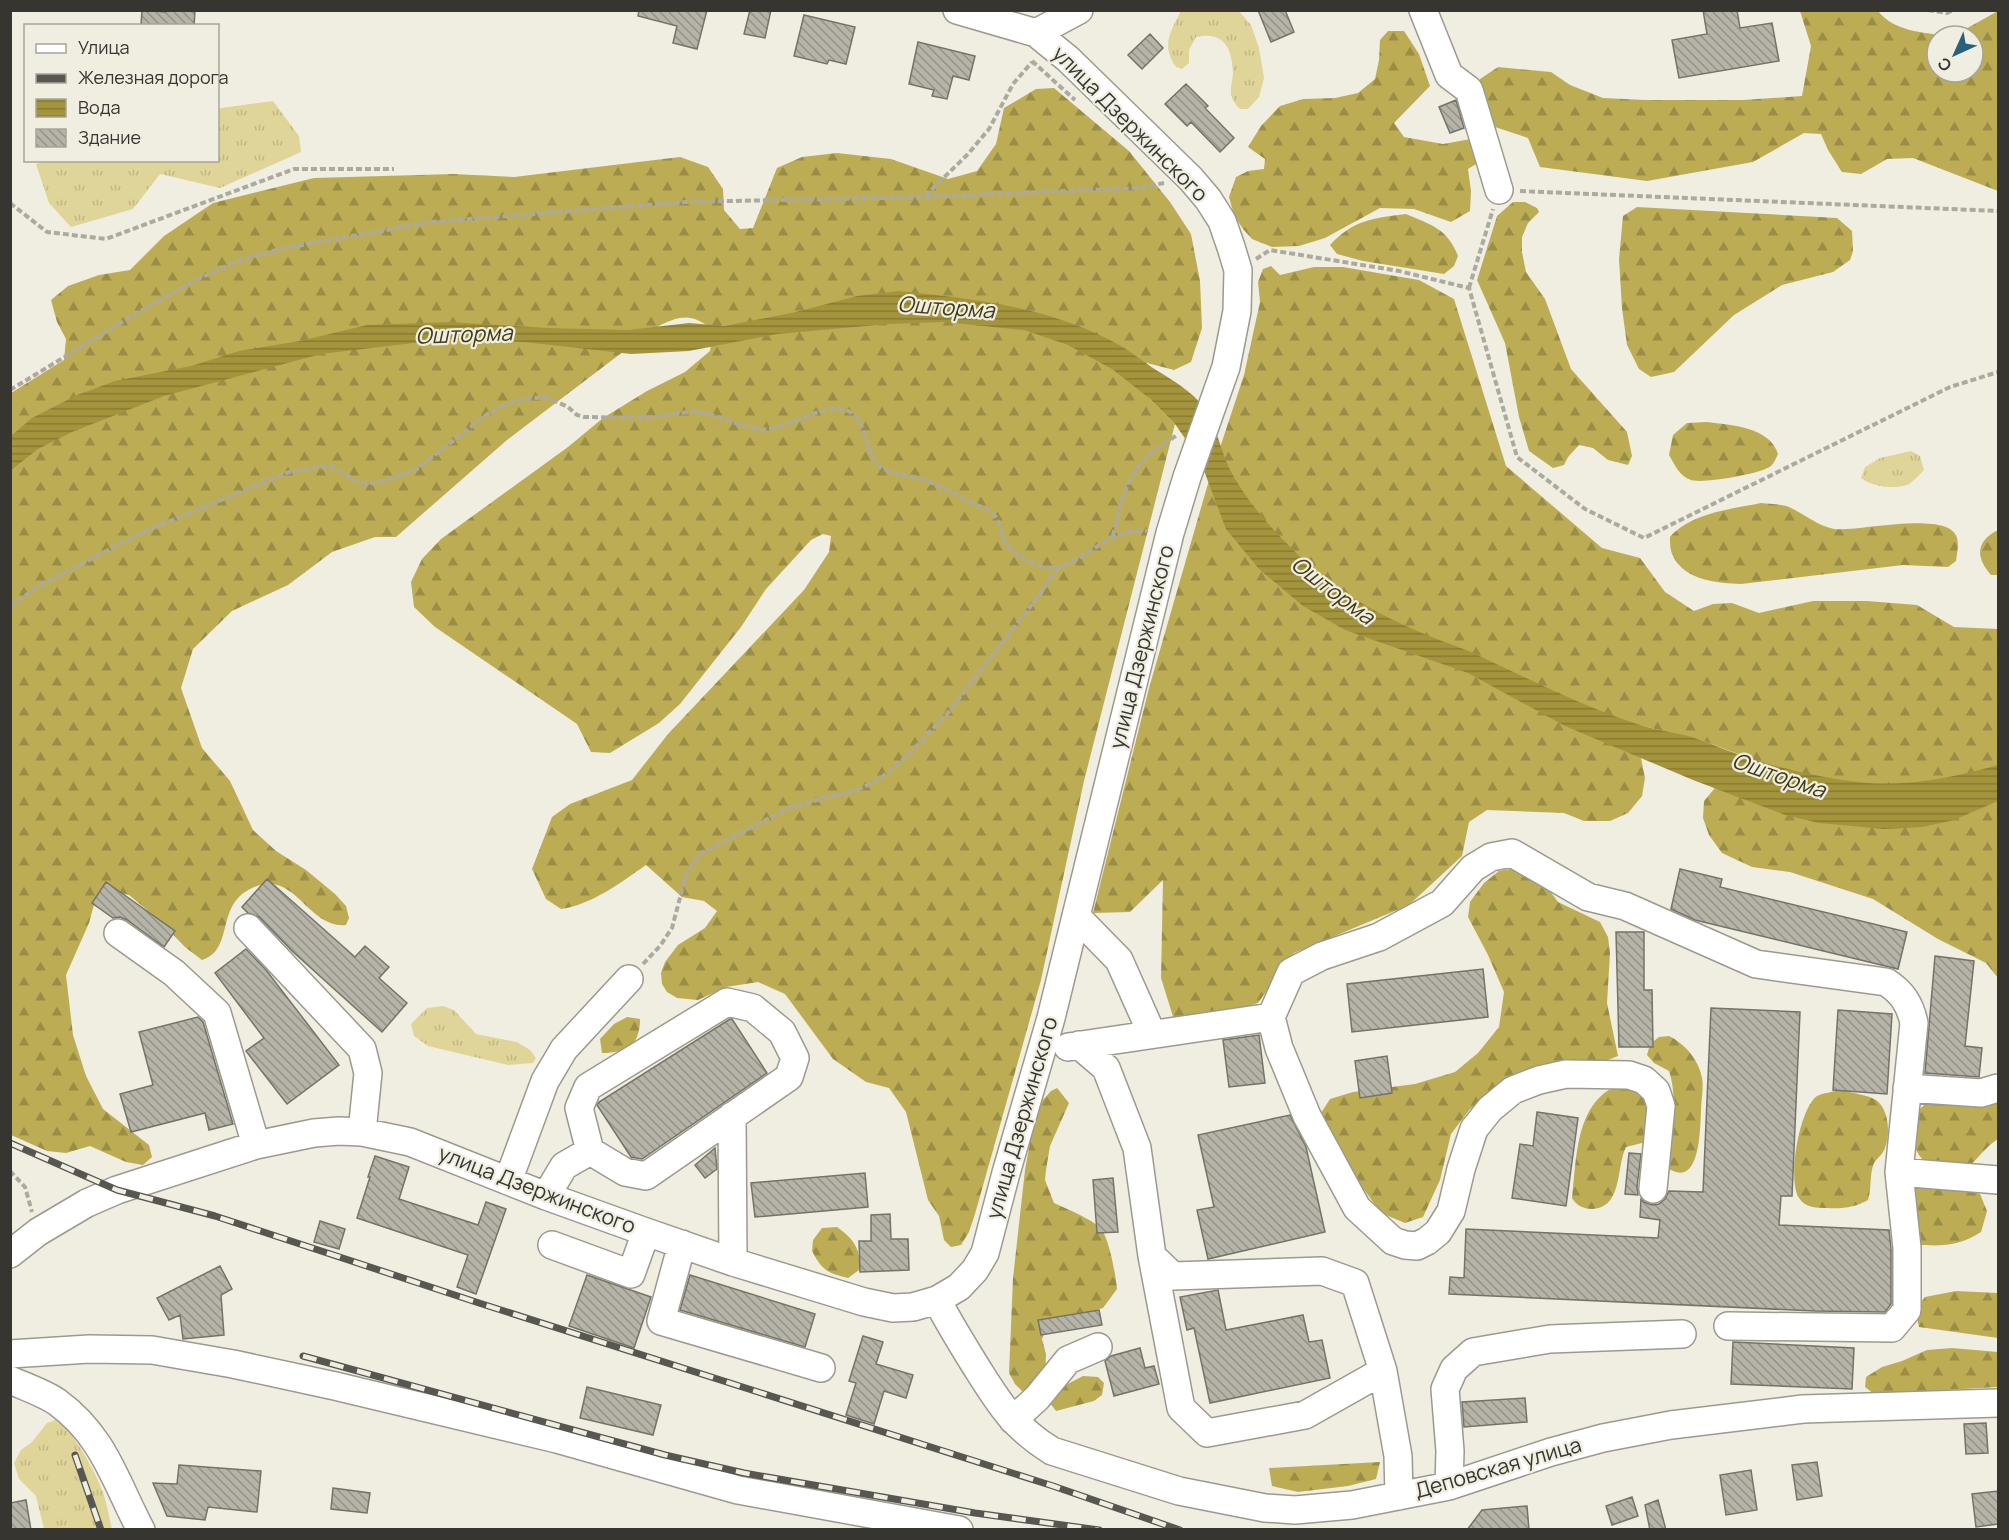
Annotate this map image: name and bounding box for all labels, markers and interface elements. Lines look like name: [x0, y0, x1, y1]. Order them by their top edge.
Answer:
legend: [24, 24, 219, 162]
north arrow: [1925, 24, 1985, 84]
text: Улица: [78, 35, 130, 59]
street label: улица Дзержинского: [1047, 39, 1215, 207]
text: С: [1932, 53, 1956, 77]
text: Железная дорога: [78, 65, 229, 89]
text: Вода: [78, 95, 120, 119]
text: Здание: [78, 125, 141, 149]
water label: Ошторма: [897, 289, 997, 325]
water label: Ошторма: [415, 317, 515, 351]
street label: улица Дзержинского: [1102, 542, 1180, 752]
water label: Ошторма: [1285, 549, 1382, 632]
water label: Ошторма: [1728, 745, 1831, 806]
street label: улица Дзержинского: [979, 1013, 1063, 1222]
street label: улица Дзержинского: [435, 1139, 640, 1240]
street label: Деповская улица: [1411, 1430, 1584, 1504]

